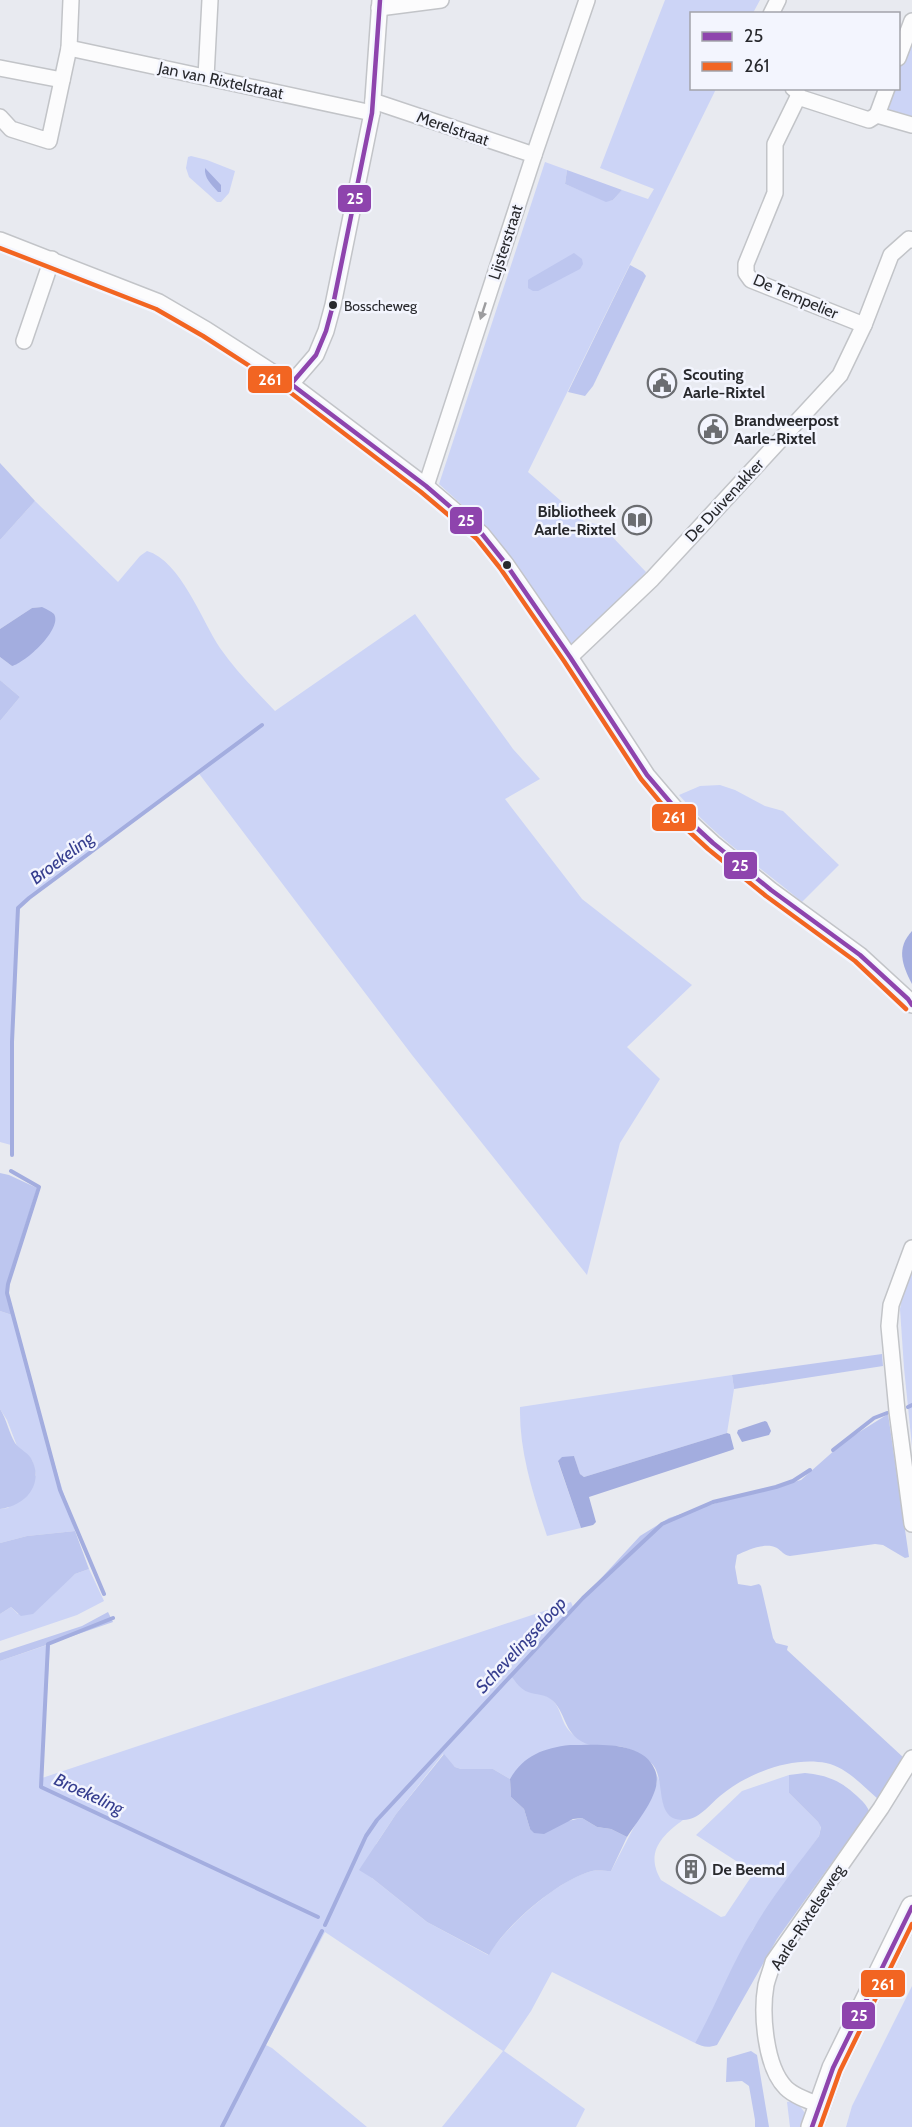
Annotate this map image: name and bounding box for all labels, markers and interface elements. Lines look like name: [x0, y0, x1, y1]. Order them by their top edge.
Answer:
legend: [690, 12, 900, 90]
text: 25: [744, 25, 763, 47]
text: 261: [744, 55, 769, 77]
street label: Jan van Rixtelstraat: [156, 58, 286, 103]
street label: Merelstraat: [414, 107, 492, 150]
line badge: 25: [337, 184, 372, 213]
text: 25: [346, 189, 364, 208]
street label: Lijsterstraat: [484, 202, 527, 282]
street label: De Tempelier: [751, 270, 842, 323]
place label: Bosscheweg: [344, 297, 418, 315]
marker: Bosscheweg: [327, 299, 339, 311]
one-way arrow: [478, 302, 487, 320]
line badge: 261: [247, 365, 293, 394]
place label: Scouting Aarle-Rixtel: [683, 365, 765, 402]
public building icon: Scouting Aarle-Rixtel: [646, 367, 678, 399]
text: 261: [258, 370, 282, 389]
place label: Brandweerpost Aarle-Rixtel: [734, 411, 839, 448]
public building icon: Brandweerpost Aarle-Rixtel: [697, 413, 729, 445]
street label: De Duivenakker: [681, 454, 768, 546]
place label: Bibliotheek Aarle-Rixtel: [534, 502, 616, 539]
library icon: Bibliotheek Aarle-Rixtel: [621, 504, 653, 536]
line badge: 25: [449, 506, 483, 535]
text: 25: [457, 511, 475, 530]
unlabelled marker: [501, 559, 513, 571]
line badge: 261: [651, 803, 697, 832]
text: 261: [662, 808, 686, 827]
water label: Broekeling: [26, 826, 99, 889]
line badge: 25: [723, 851, 758, 880]
text: 25: [731, 856, 749, 875]
water label: Schevelingseloop: [471, 1592, 571, 1698]
water label: Broekeling: [51, 1768, 128, 1820]
building icon: De Beemd: [675, 1853, 707, 1885]
place label: De Beemd: [712, 1860, 785, 1879]
street label: Aarle-Rixtelseweg: [766, 1860, 849, 1973]
line badge: 261: [860, 1969, 906, 1998]
text: 261: [871, 1975, 895, 1994]
line badge: 25: [841, 2001, 876, 2030]
text: 25: [850, 2006, 868, 2025]

